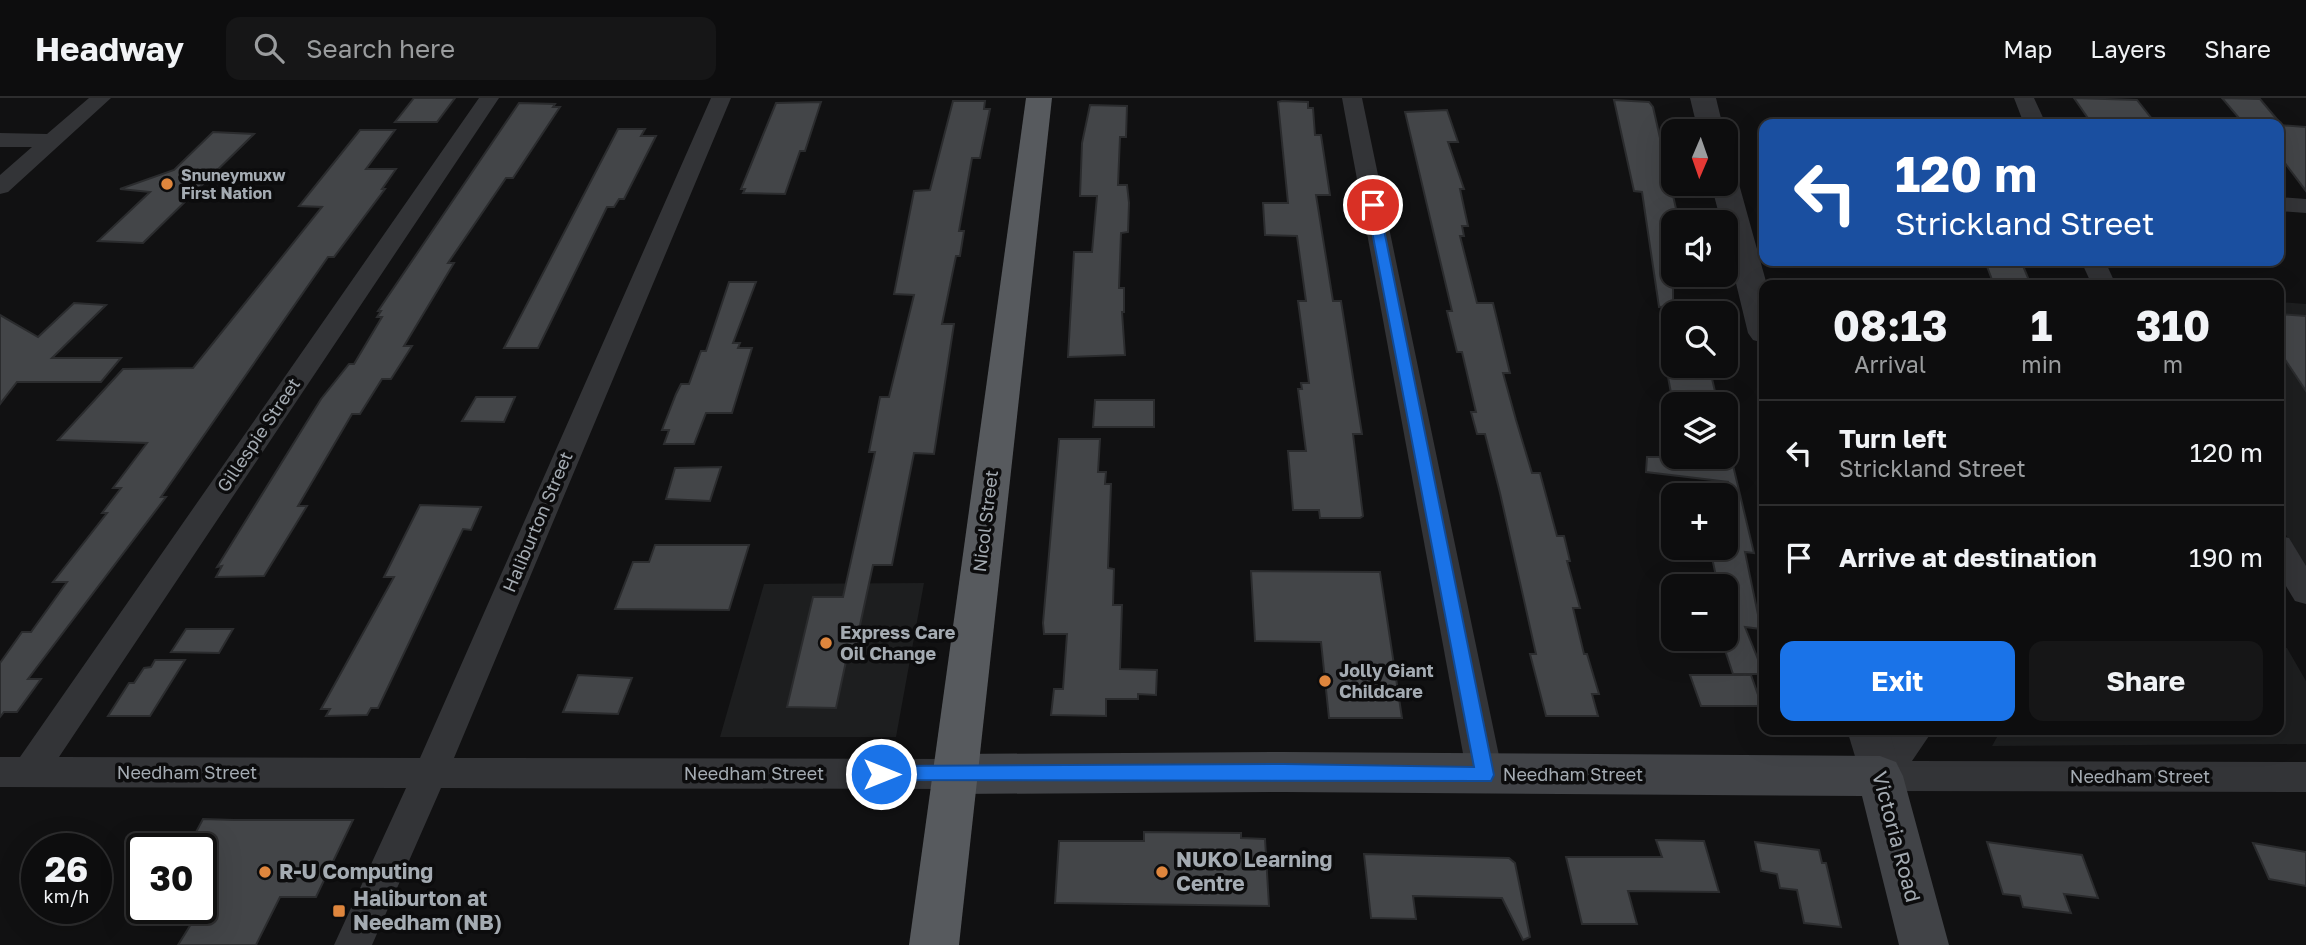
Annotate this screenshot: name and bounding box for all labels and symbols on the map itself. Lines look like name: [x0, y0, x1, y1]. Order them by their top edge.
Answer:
north arrow: [1661, 119, 1738, 196]
place label: Snuneymuxw First Nation: [181, 165, 286, 203]
pin: [1343, 175, 1403, 235]
marker: Snuneymuxw First Nation: [159, 176, 175, 192]
street label: Gillespie Street: [212, 373, 304, 496]
street label: Haliburton Street: [498, 448, 577, 595]
street label: Nicol Street: [968, 469, 1002, 573]
place label: Express Care Oil Change: [840, 621, 956, 664]
marker: Express Care Oil Change: [818, 635, 834, 651]
place label: Jolly Giant Childcare: [1339, 659, 1434, 702]
marker: Jolly Giant Childcare: [1317, 673, 1333, 689]
position arrow: [844, 737, 918, 811]
street label: Needham Street: [117, 761, 257, 783]
street label: Needham Street: [684, 762, 824, 784]
street label: Needham Street: [1503, 763, 1643, 785]
street label: Needham Street: [2070, 765, 2210, 787]
street label: Victoria Road: [1867, 768, 1927, 905]
speed limit sign: 30: [126, 833, 217, 924]
place label: NUKO Learning Centre: [1176, 846, 1332, 896]
place label: R-U Computing: [279, 858, 433, 884]
marker: R-U Computing: [257, 864, 273, 880]
marker: NUKO Learning Centre: [1154, 864, 1170, 880]
place label: Haliburton at Needham (NB): [353, 885, 502, 935]
marker: Haliburton at Needham (NB): [331, 903, 347, 919]

